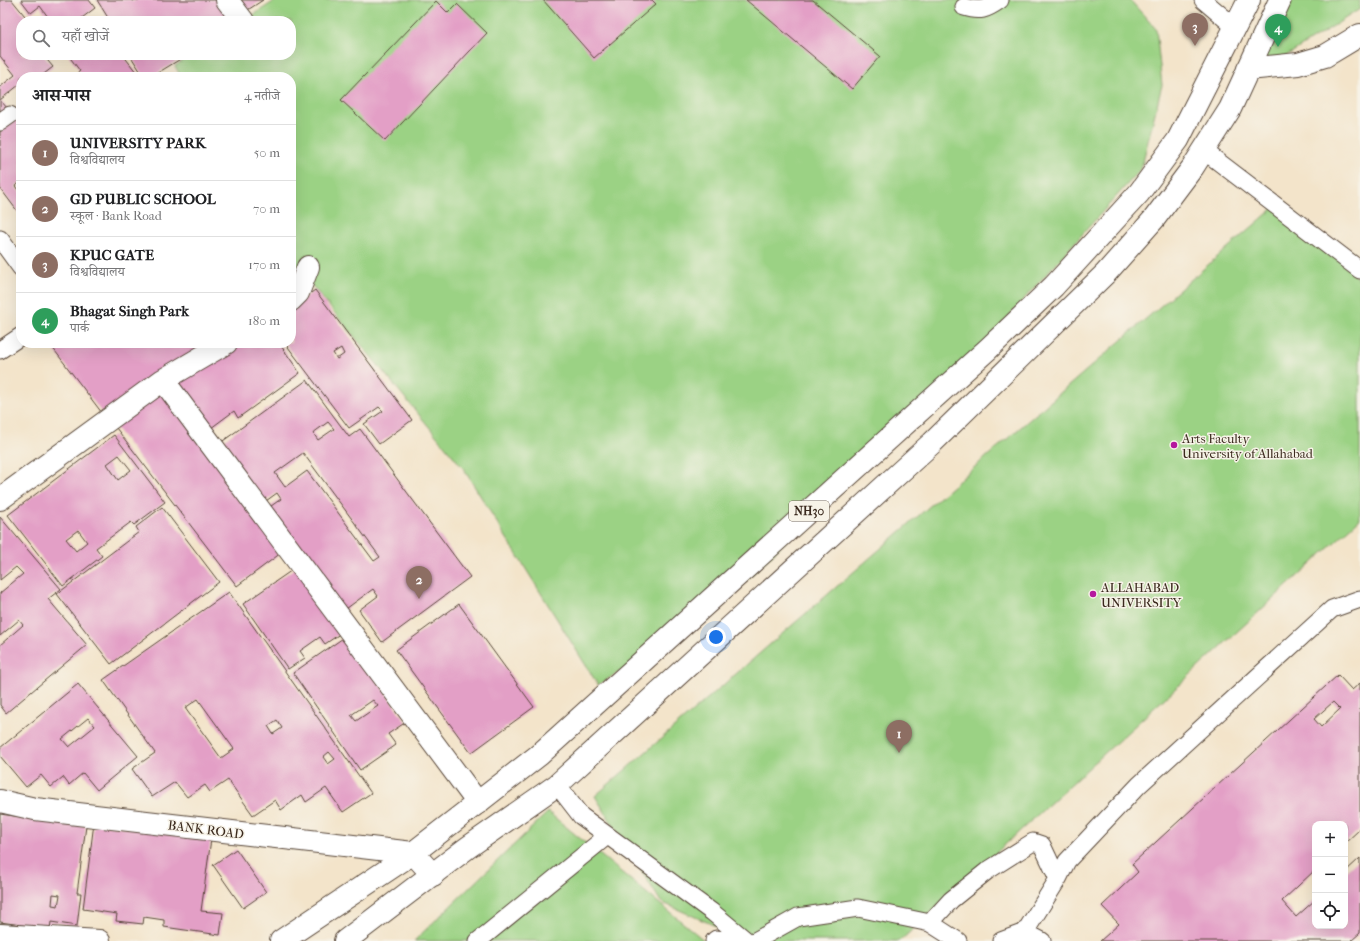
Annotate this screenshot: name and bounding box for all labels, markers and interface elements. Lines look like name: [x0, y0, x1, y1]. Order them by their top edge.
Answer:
pin: 3: [1182, 13, 1208, 46]
pin: 4: [1265, 14, 1291, 47]
search box: [16, 16, 296, 60]
icon: search: [30, 27, 52, 49]
text: यहाँ खोजें: [62, 27, 109, 45]
text: आस-पास: [32, 85, 91, 105]
text: 4 नतीजे: [244, 88, 280, 103]
text: UNIVERSITY PARK: [70, 134, 206, 152]
text: 1: [43, 145, 47, 160]
text: 50 m: [254, 145, 280, 160]
text: विश्वविद्यालय: [70, 152, 125, 167]
text: GD PUBLIC SCHOOL: [70, 190, 216, 208]
text: 2: [42, 201, 48, 216]
text: 70 m: [253, 201, 280, 216]
text: स्कूल · Bank Road: [70, 208, 162, 223]
text: KPUC GATE: [70, 246, 154, 264]
text: 3: [42, 257, 48, 272]
text: 170 m: [248, 257, 280, 272]
text: विश्वविद्यालय: [70, 264, 125, 279]
text: Bhagat Singh Park: [70, 302, 189, 320]
text: 4: [41, 313, 49, 328]
text: 180 m: [248, 313, 280, 328]
text: पार्क: [70, 320, 89, 335]
place label: Arts Faculty University of Allahabad: [1181, 431, 1314, 461]
marker: Arts Faculty University of Allahabad: [1169, 440, 1179, 450]
road number: NH30: [789, 501, 829, 521]
pin: 2: [406, 566, 432, 599]
place label: ALLAHABAD UNIVERSITY: [1100, 580, 1183, 610]
marker: ALLAHABAD UNIVERSITY: [1088, 589, 1098, 599]
your location: [706, 627, 726, 647]
pin: 1: [886, 720, 912, 753]
street label: BANK ROAD: [167, 817, 245, 842]
map controls: [1312, 821, 1348, 929]
button: +: [1312, 821, 1348, 857]
button: −: [1312, 857, 1348, 893]
button: locate: [1312, 893, 1348, 929]

